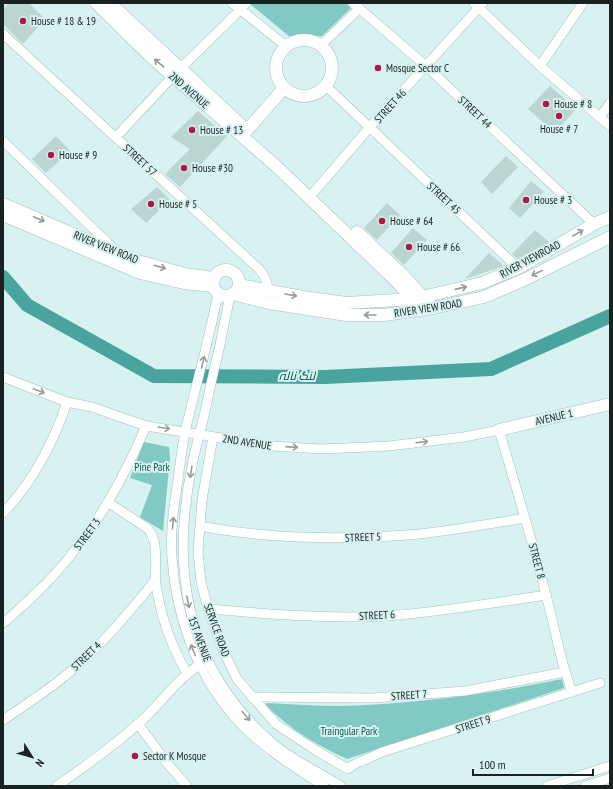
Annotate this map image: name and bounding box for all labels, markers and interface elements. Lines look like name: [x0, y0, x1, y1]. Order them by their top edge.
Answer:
place label: House # 18 & 19: [31, 14, 96, 28]
marker: House # 18 & 19: [18, 16, 28, 26]
one-way arrow: [153, 59, 164, 68]
place label: Mosque Sector C: [386, 61, 449, 75]
marker: Mosque Sector C: [373, 63, 383, 73]
street label: 2ND AVENUE: [166, 68, 213, 112]
street label: STREET 46: [371, 86, 409, 126]
street label: STREET 44: [455, 93, 495, 131]
place label: House # 8: [554, 97, 592, 111]
marker: House # 8: [541, 99, 551, 109]
marker: House # 7: [554, 111, 564, 121]
place label: House # 7: [540, 122, 578, 136]
place label: House # 13: [200, 123, 243, 137]
marker: House # 13: [187, 125, 197, 135]
street label: STREET 57: [120, 141, 160, 179]
place label: House # 9: [59, 148, 97, 162]
marker: House # 9: [46, 150, 56, 160]
place label: House #30: [192, 161, 233, 175]
marker: House #30: [179, 163, 189, 173]
street label: STREET 45: [424, 179, 464, 217]
place label: House # 3: [534, 193, 572, 207]
marker: House # 3: [521, 195, 531, 205]
place label: House # 5: [159, 197, 197, 211]
marker: House # 5: [146, 199, 156, 209]
place label: House # 64: [390, 214, 433, 228]
one-way arrow: [32, 216, 44, 224]
marker: House # 64: [377, 216, 387, 226]
street label: RIVER VIEW ROAD: [72, 228, 141, 266]
one-way arrow: [572, 229, 584, 237]
street label: RIVER VIEWROAD: [497, 237, 563, 281]
place label: House # 66: [417, 240, 460, 254]
marker: House # 66: [404, 242, 414, 252]
one-way arrow: [153, 264, 166, 271]
one-way arrow: [532, 270, 544, 277]
one-way arrow: [454, 284, 467, 291]
one-way arrow: [284, 291, 297, 299]
street label: RIVER VIEW ROAD: [393, 296, 463, 320]
one-way arrow: [364, 311, 377, 319]
one-way arrow: [199, 356, 207, 369]
water label: لنگ نالہ: [279, 368, 317, 383]
one-way arrow: [33, 388, 45, 395]
street label: AVENUE 1: [534, 406, 574, 428]
one-way arrow: [157, 425, 170, 433]
street label: 2ND AVENUE: [221, 431, 273, 453]
one-way arrow: [415, 438, 428, 446]
one-way arrow: [285, 443, 298, 451]
park label: Pine Park: [134, 460, 170, 474]
one-way arrow: [187, 466, 195, 479]
street label: STREET 3: [71, 515, 103, 553]
one-way arrow: [169, 517, 176, 530]
street label: STREET 5: [345, 529, 381, 545]
street label: STREET 8: [526, 542, 548, 580]
one-way arrow: [185, 595, 193, 608]
street label: SERVICE ROAD: [201, 601, 233, 659]
street label: STREET 6: [359, 607, 395, 623]
street label: 1ST AVENUE: [185, 614, 215, 664]
street label: STREET 4: [68, 638, 104, 674]
one-way arrow: [188, 645, 196, 657]
street label: STREET 7: [390, 687, 428, 703]
one-way arrow: [241, 711, 250, 721]
street label: STREET 9: [454, 712, 492, 736]
park label: Traingular Park: [321, 724, 378, 738]
north arrow: [12, 737, 52, 777]
place label: Sector K Mosque: [143, 749, 207, 763]
marker: Sector K Mosque: [130, 751, 140, 761]
scale bar: [473, 751, 593, 777]
text: N: [33, 756, 47, 770]
text: 100 m: [479, 757, 506, 772]

